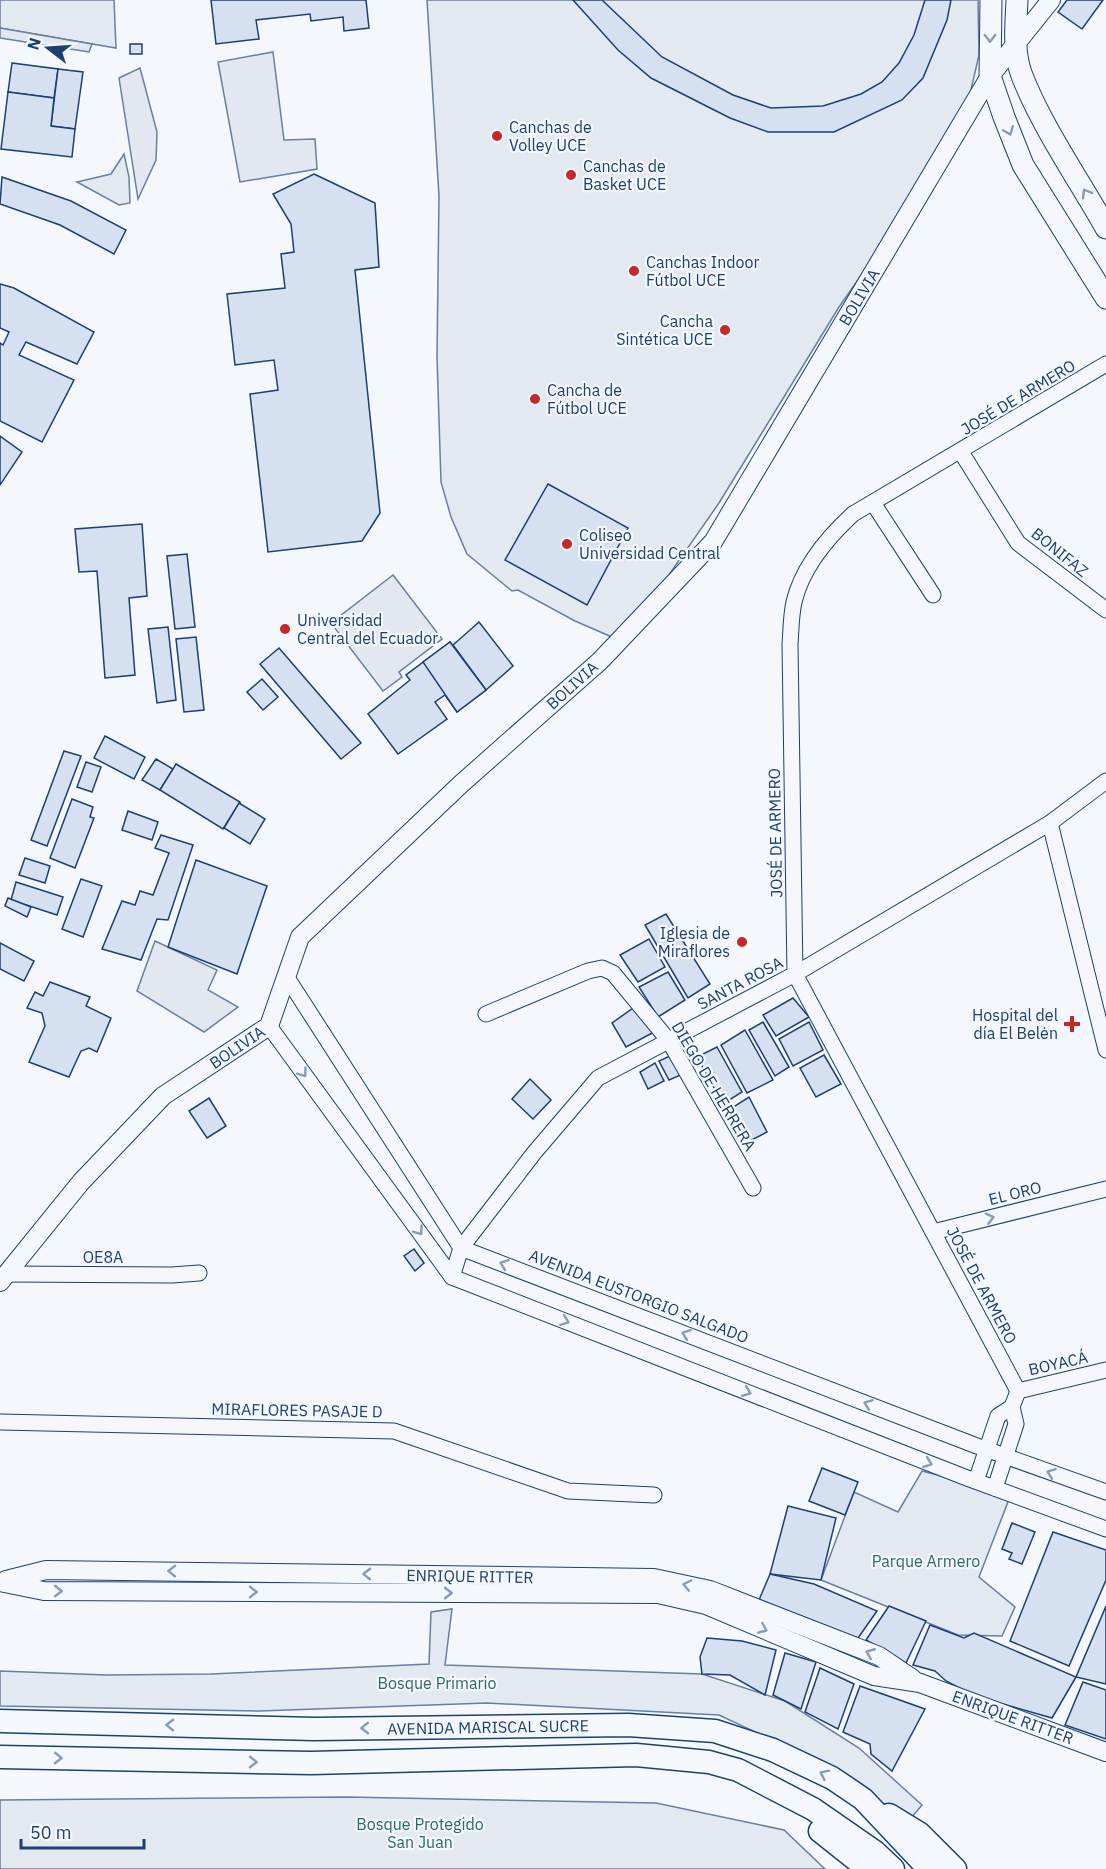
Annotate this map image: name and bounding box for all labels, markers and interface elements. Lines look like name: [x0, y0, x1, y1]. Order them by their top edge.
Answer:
north arrow: [18, 18, 78, 78]
one-way arrow: [984, 33, 996, 42]
text: N: [22, 35, 45, 52]
place label: Canchas de Volley UCE: [509, 117, 592, 155]
one-way arrow: [1002, 125, 1014, 136]
marker: Canchas de Volley UCE: [490, 129, 504, 143]
place label: Canchas de Basket UCE: [583, 156, 666, 194]
marker: Canchas de Basket UCE: [564, 168, 578, 182]
one-way arrow: [1082, 188, 1093, 199]
place label: Canchas Indoor Fútbol UCE: [646, 252, 760, 290]
marker: Canchas Indoor Fútbol UCE: [627, 264, 641, 278]
street label: BOLIVIA: [834, 265, 884, 329]
place label: Cancha Sintética UCE: [616, 311, 713, 349]
marker: Cancha Sintética UCE: [718, 323, 732, 337]
street label: JOSÉ DE ARMERO: [957, 354, 1079, 439]
place label: Cancha de Fútbol UCE: [547, 380, 627, 418]
marker: Cancha de Fútbol UCE: [528, 392, 542, 406]
street label: BONIFAZ: [1028, 523, 1092, 581]
place label: Coliseo Universidad Central: [579, 525, 720, 563]
marker: Coliseo Universidad Central: [560, 537, 574, 551]
place label: Universidad Central del Ecuador: [297, 610, 438, 648]
marker: Universidad Central del Ecuador: [278, 622, 292, 636]
street label: BOLIVIA: [542, 657, 602, 713]
street label: JOSÉ DE ARMERO: [763, 768, 786, 898]
place label: Iglesia de Miraflores: [658, 923, 730, 961]
marker: Iglesia de Miraflores: [735, 935, 749, 949]
street label: SANTA ROSA: [694, 952, 786, 1014]
place label: Hospital del día El Belėn: [972, 1005, 1058, 1043]
marker: Hospital del día El Belėn: [1063, 1015, 1081, 1033]
street label: DIEGO DE HERRERA: [667, 1018, 761, 1154]
street label: BOLIVIA: [205, 1021, 269, 1073]
one-way arrow: [296, 1067, 307, 1078]
street label: EL ORO: [986, 1177, 1044, 1209]
one-way arrow: [985, 1212, 995, 1225]
street label: JOSÉ DE ARMERO: [943, 1222, 1022, 1347]
one-way arrow: [411, 1224, 422, 1235]
street label: AVENIDA EUSTORGIO SALGADO: [526, 1245, 752, 1347]
street label: OE8A: [83, 1247, 123, 1267]
one-way arrow: [500, 1259, 511, 1271]
one-way arrow: [559, 1314, 570, 1326]
one-way arrow: [682, 1329, 693, 1341]
street label: BOYACÁ: [1026, 1346, 1090, 1380]
one-way arrow: [741, 1385, 752, 1397]
street label: MIRAFLORES PASAJE D: [211, 1399, 383, 1421]
one-way arrow: [864, 1399, 875, 1411]
one-way arrow: [922, 1456, 933, 1468]
one-way arrow: [1046, 1467, 1057, 1480]
park label: Parque Armero: [872, 1551, 980, 1571]
one-way arrow: [167, 1565, 176, 1577]
street label: ENRIQUE RITTER: [406, 1565, 534, 1587]
one-way arrow: [362, 1568, 371, 1580]
one-way arrow: [683, 1579, 693, 1592]
one-way arrow: [53, 1585, 62, 1597]
one-way arrow: [248, 1586, 257, 1598]
one-way arrow: [443, 1587, 452, 1599]
one-way arrow: [756, 1622, 767, 1634]
one-way arrow: [865, 1648, 876, 1660]
park label: Bosque Primario: [378, 1673, 496, 1693]
street label: ENRIQUE RITTER: [950, 1686, 1076, 1748]
street label: AVENIDA MARISCAL SUCRE: [387, 1715, 589, 1739]
one-way arrow: [166, 1719, 175, 1732]
one-way arrow: [361, 1722, 370, 1734]
one-way arrow: [54, 1752, 63, 1764]
one-way arrow: [249, 1756, 258, 1768]
one-way arrow: [819, 1770, 830, 1782]
scale bar: [21, 1812, 144, 1850]
park label: Bosque Protegido San Juan: [356, 1814, 484, 1852]
text: 50 m: [30, 1821, 72, 1844]

